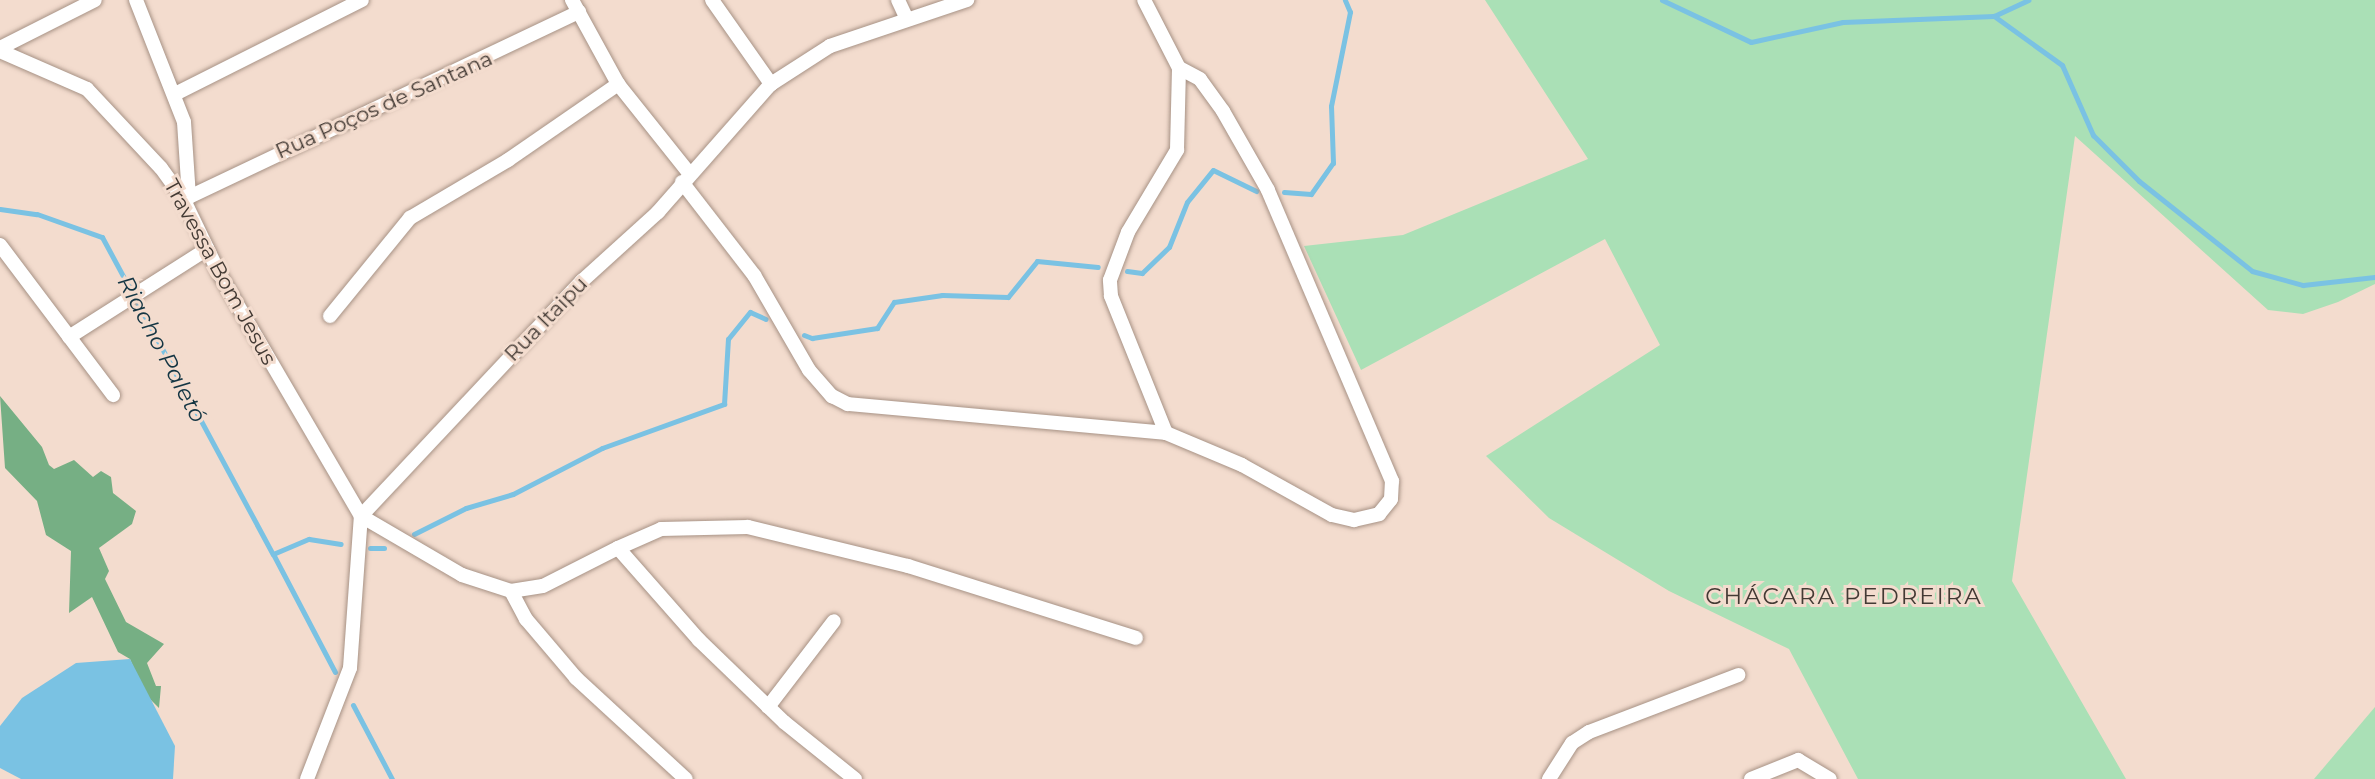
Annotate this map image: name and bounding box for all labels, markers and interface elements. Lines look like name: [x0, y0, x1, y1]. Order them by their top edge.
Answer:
street label: Rua Poços de Santana: [272, 46, 496, 164]
street label: Travessa Bom Jesus: [159, 175, 281, 369]
water label: Riacho Paletó: [112, 271, 212, 427]
street label: Rua Itaipu: [499, 271, 593, 367]
district label: CHÁCARA PEDREIRA: [1707, 582, 1981, 610]

